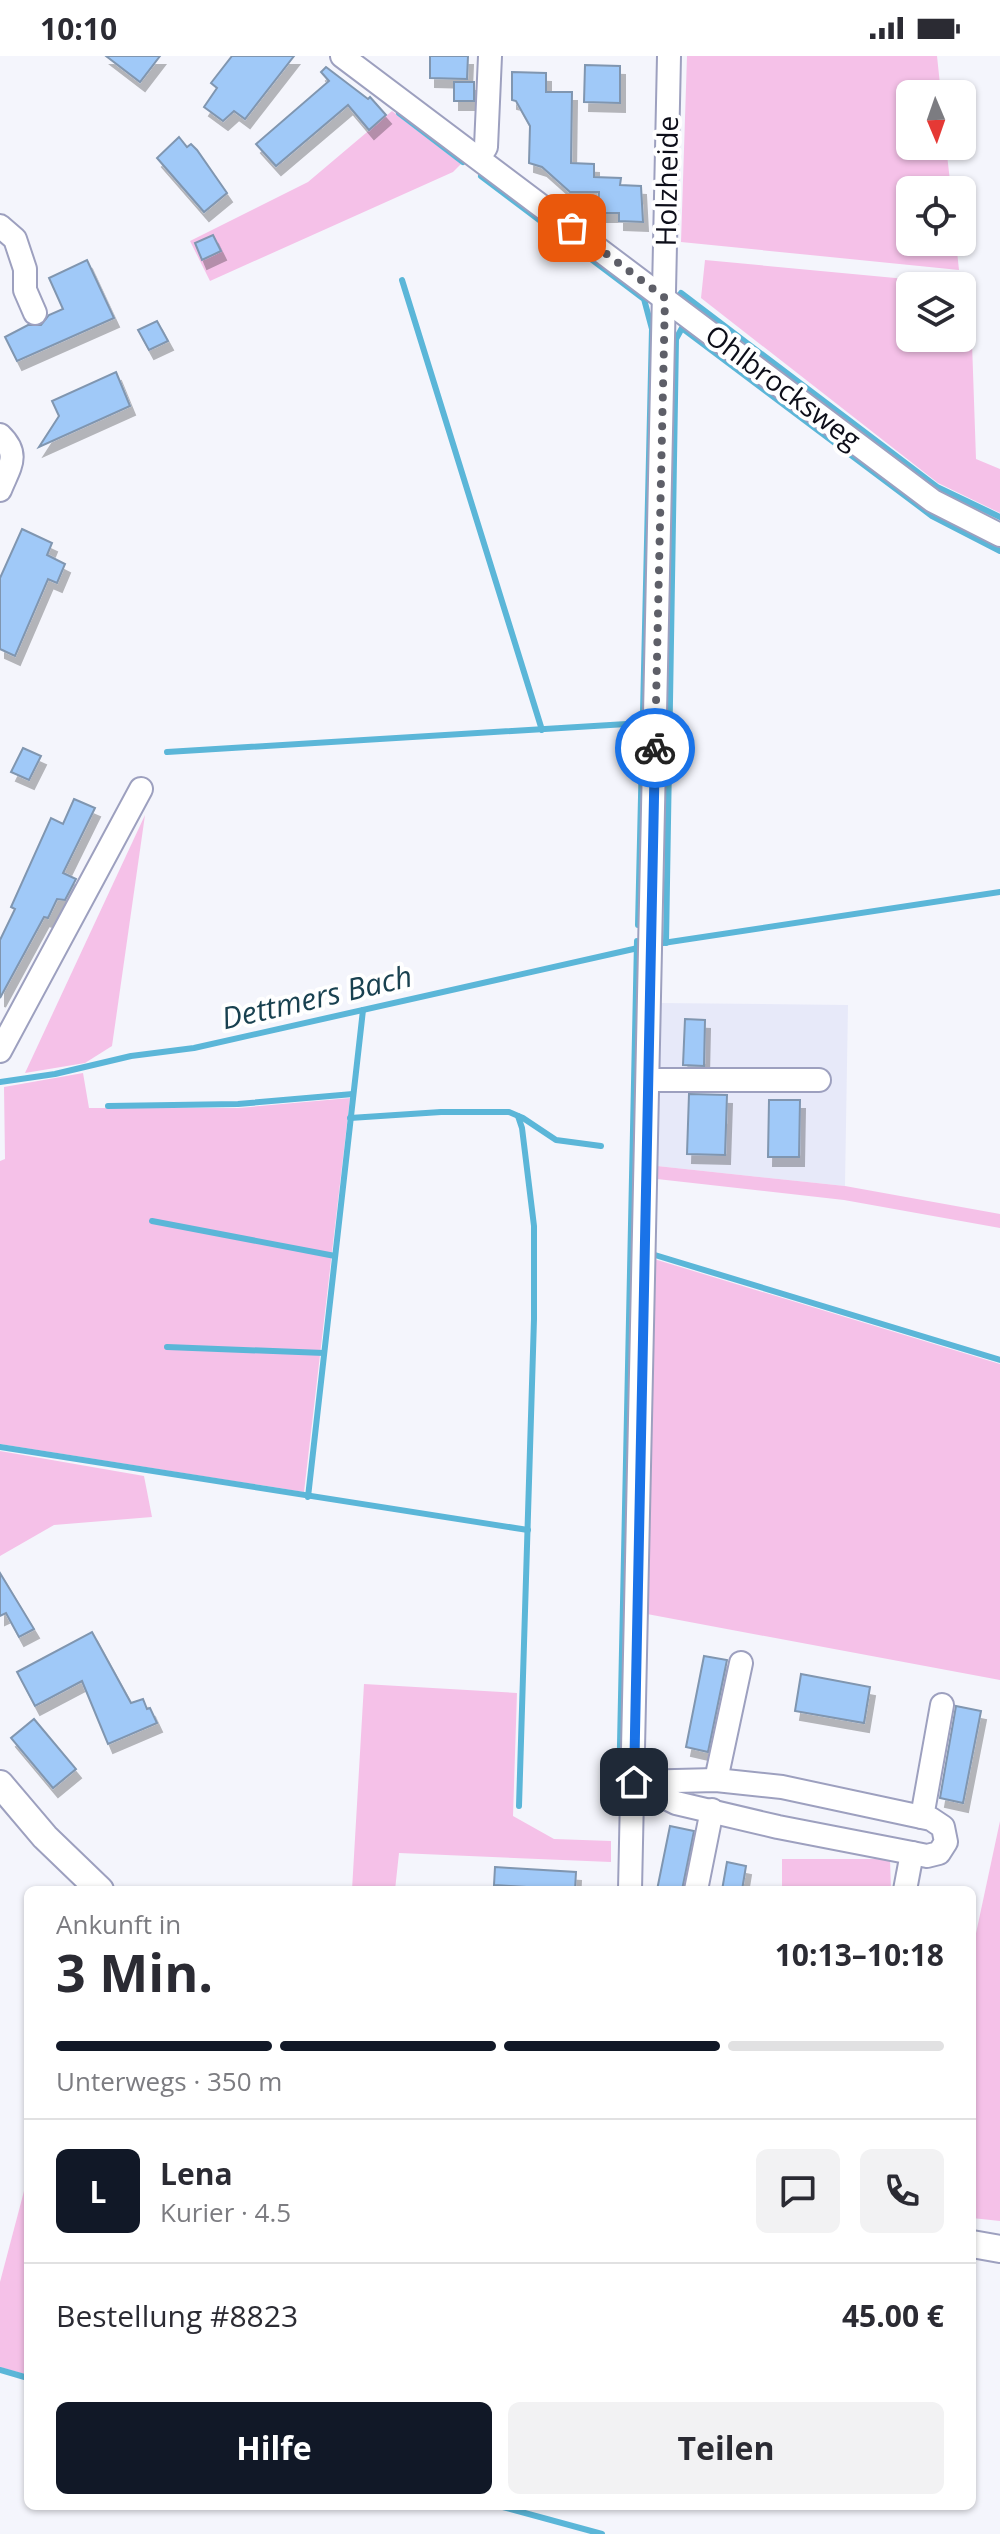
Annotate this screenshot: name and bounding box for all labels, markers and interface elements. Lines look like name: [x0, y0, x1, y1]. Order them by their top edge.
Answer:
text: 10:10: [40, 8, 117, 49]
north arrow: [896, 80, 976, 160]
map controls: [896, 80, 976, 352]
street label: Holzheide: [646, 115, 686, 247]
button: locate: [896, 176, 976, 256]
pin: [538, 194, 606, 262]
icon: bag: [550, 206, 594, 250]
button: layers: [896, 272, 976, 352]
street label: Ohlbrocksweg: [698, 315, 869, 457]
courier: [615, 708, 695, 788]
icon: bike: [633, 726, 677, 770]
water label: Dettmers Bach: [217, 955, 416, 1038]
pin: [600, 1748, 668, 1816]
icon: home: [612, 1760, 656, 1804]
text: Ankunft in: [56, 1906, 181, 1942]
text: 10:13–10:18: [775, 1934, 944, 1975]
text: 3 Min.: [56, 1936, 213, 2007]
text: Unterwegs · 350 m: [56, 2063, 282, 2099]
button: chat: [756, 2149, 840, 2233]
button: phone: [860, 2149, 944, 2233]
text: Lena: [160, 2153, 233, 2194]
text: L: [90, 2171, 106, 2212]
text: Kurier · 4.5: [160, 2194, 291, 2230]
text: Bestellung #8823: [56, 2295, 298, 2336]
text: 45.00 €: [842, 2295, 944, 2336]
button: Hilfe: [56, 2402, 492, 2494]
button: Teilen: [508, 2402, 944, 2494]

